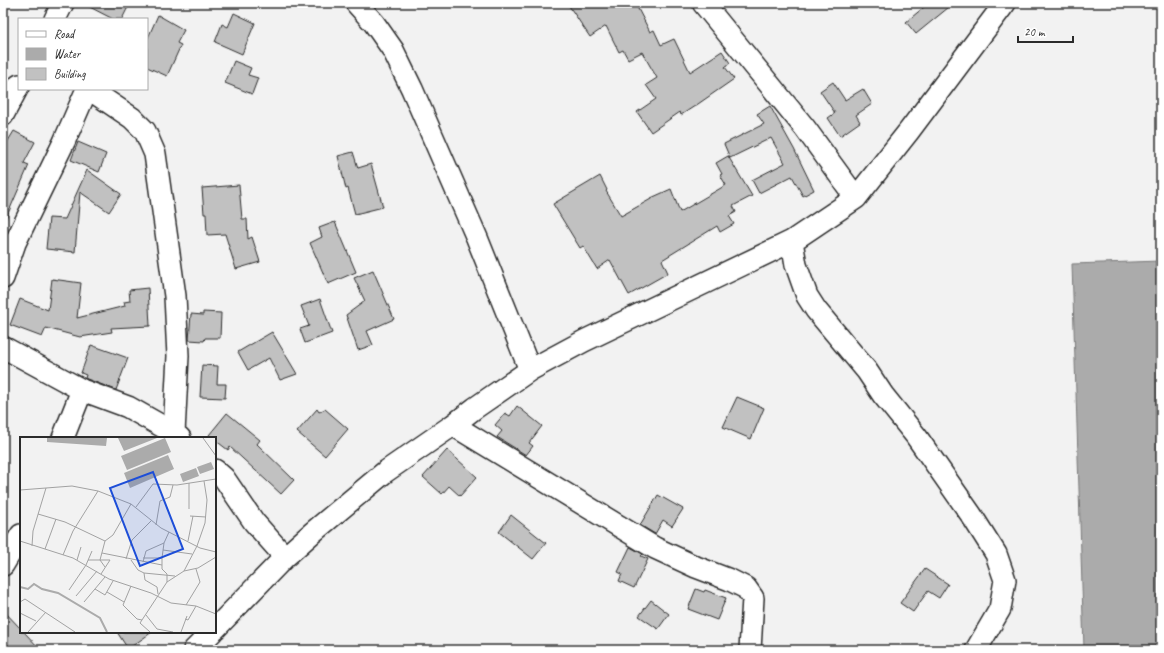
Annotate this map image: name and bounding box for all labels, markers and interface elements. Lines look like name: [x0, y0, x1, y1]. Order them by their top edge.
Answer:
legend: [18, 18, 148, 90]
scale bar: [1018, 18, 1073, 44]
text: 20 m: [1024, 24, 1046, 40]
text: Road: [54, 26, 76, 42]
text: Water: [54, 46, 82, 62]
text: Building: [54, 66, 86, 82]
inset map: [20, 437, 216, 633]

